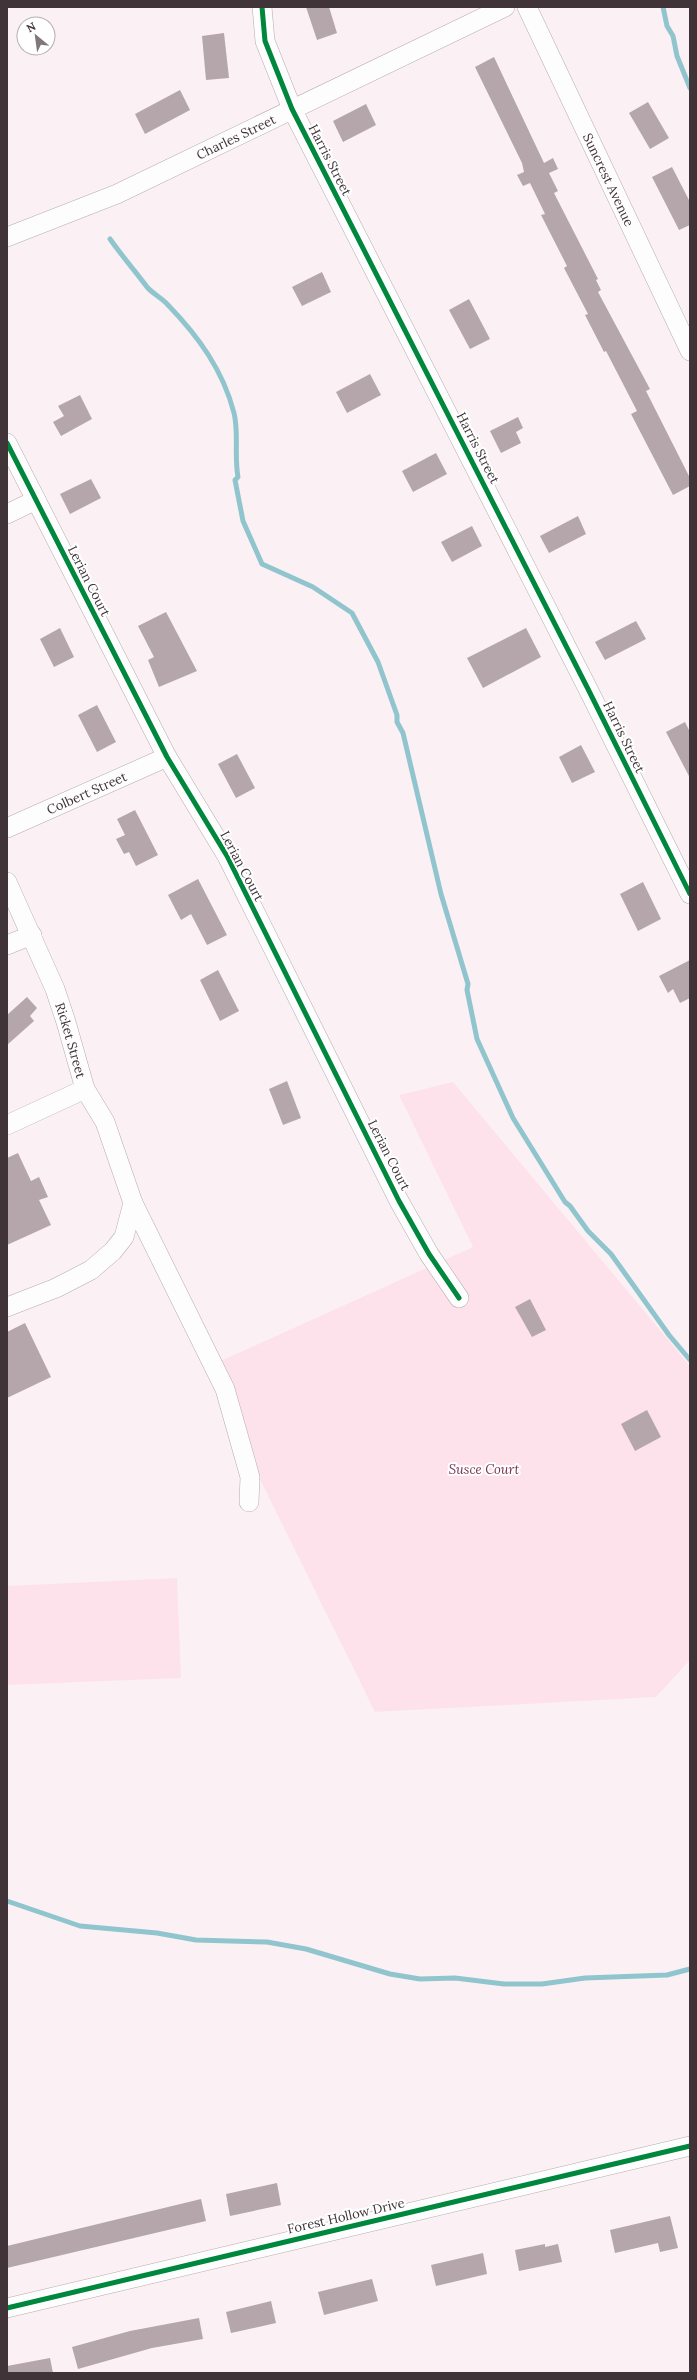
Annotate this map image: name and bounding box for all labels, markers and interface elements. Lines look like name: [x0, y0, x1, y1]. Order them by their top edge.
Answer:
north arrow: [16, 16, 56, 56]
text: N: [24, 19, 39, 35]
street label: Charles Street: [193, 110, 278, 163]
street label: Harris Street: [305, 121, 355, 199]
street label: Suncrest Avenue: [579, 130, 638, 229]
street label: Harris Street: [453, 409, 503, 487]
street label: Lerian Court: [64, 543, 114, 619]
street label: Harris Street: [599, 698, 649, 776]
street label: Colbert Street: [44, 768, 129, 818]
street label: Lerian Court: [216, 828, 268, 904]
street label: Ricket Street: [52, 1000, 90, 1080]
street label: Lerian Court: [364, 1117, 414, 1193]
park label: Susce Court: [449, 1461, 519, 1478]
street label: Forest Hollow Drive: [286, 2194, 406, 2238]

